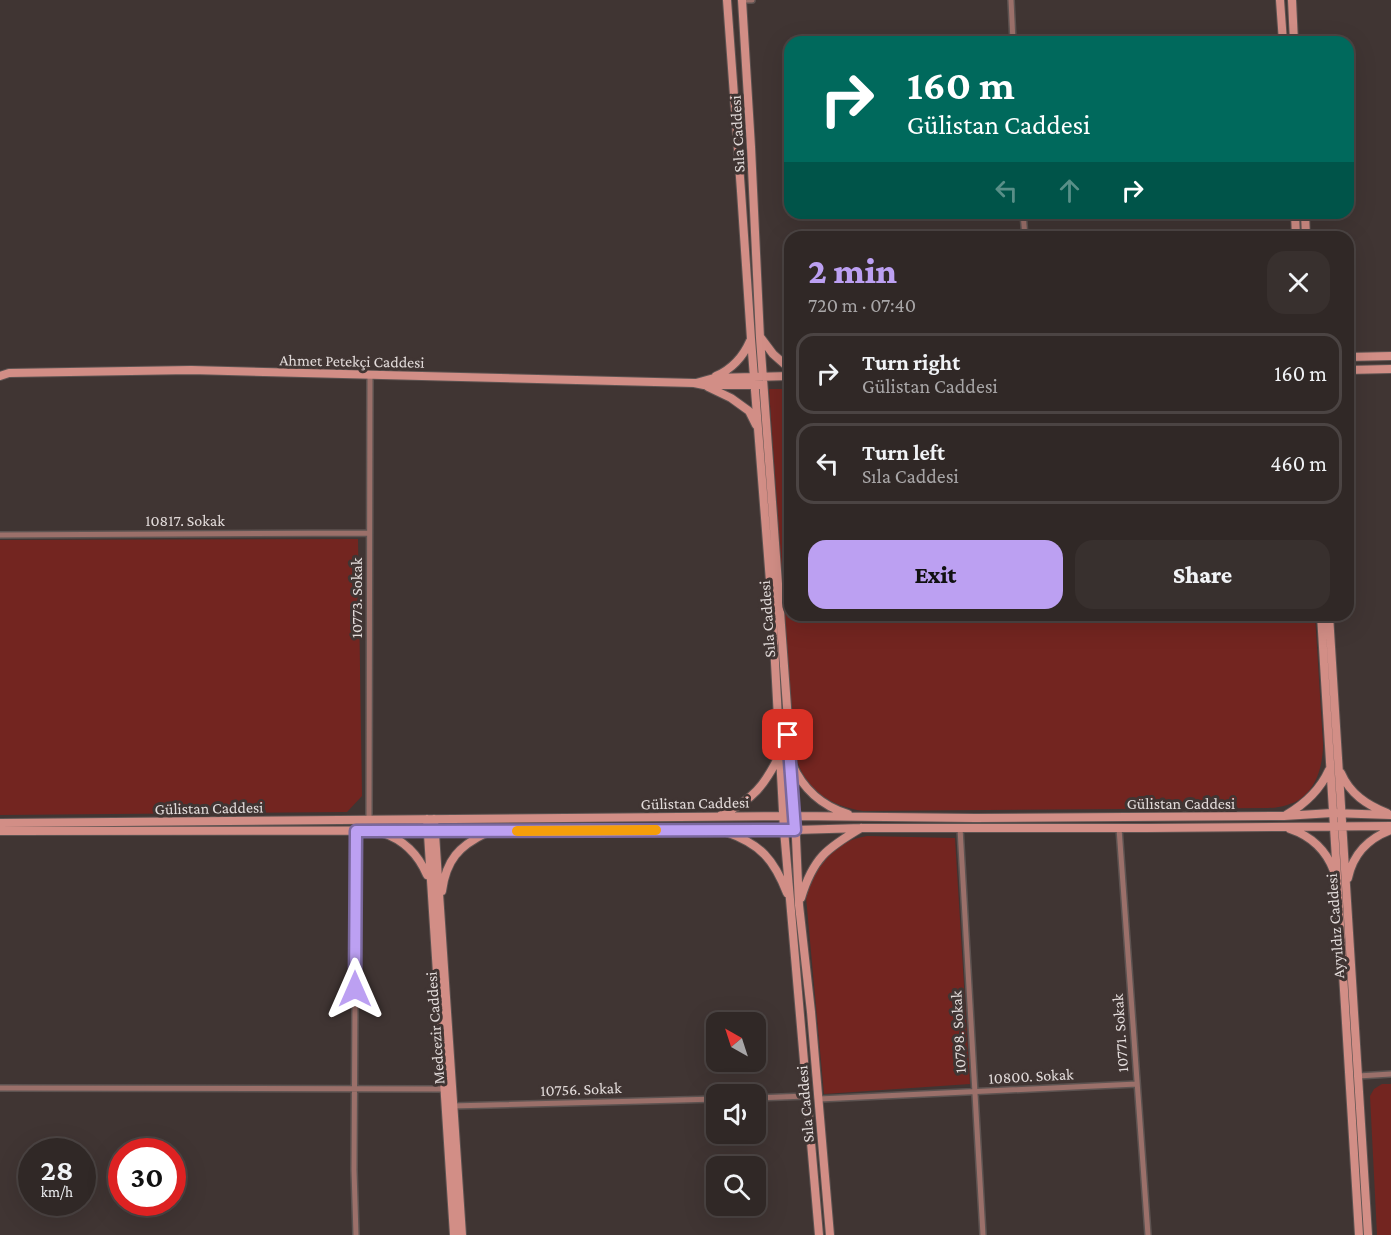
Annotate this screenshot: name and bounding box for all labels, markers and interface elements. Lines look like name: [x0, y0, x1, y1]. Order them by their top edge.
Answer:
icon: right: [808, 60, 886, 138]
text: 160 m: [907, 61, 1015, 108]
street label: Sıla Caddesi: [726, 95, 748, 173]
text: Gülistan Caddesi: [907, 110, 1090, 140]
icon: left: [990, 174, 1023, 207]
icon: ahead: [1053, 174, 1086, 207]
icon: right: [1116, 174, 1149, 207]
text: 2 min: [808, 251, 897, 291]
button: close: [1267, 251, 1330, 314]
text: 720 m · 07:40: [808, 294, 916, 316]
text: Turn right: [862, 350, 960, 375]
street label: Ahmet Petekçi Caddesi: [279, 351, 425, 372]
icon: right: [811, 357, 844, 390]
text: 160 m: [1274, 361, 1327, 386]
text: Gülistan Caddesi: [862, 375, 998, 397]
text: Turn left: [862, 440, 945, 465]
icon: left: [811, 447, 844, 480]
text: 460 m: [1270, 451, 1327, 476]
text: Sıla Caddesi: [862, 465, 959, 487]
street label: 10817. Sokak: [145, 512, 225, 529]
button: Exit: [808, 540, 1063, 609]
button: Share: [1075, 540, 1330, 609]
street label: 10773. Sokak: [348, 557, 365, 638]
street label: Sıla Caddesi: [756, 580, 778, 658]
pin: [762, 709, 813, 760]
icon: arrive: [771, 718, 804, 751]
street label: Gülistan Caddesi: [641, 794, 749, 812]
street label: Gülistan Caddesi: [1127, 795, 1235, 812]
street label: Gülistan Caddesi: [155, 799, 263, 817]
street label: Ayyıldız Caddesi: [1323, 873, 1348, 979]
position arrow: [323, 957, 387, 1021]
street label: Medcezir Caddesi: [423, 971, 447, 1085]
street label: 10798. Sokak: [947, 990, 969, 1074]
street label: 10771. Sokak: [1109, 993, 1131, 1073]
north arrow: [706, 1012, 766, 1072]
map controls: [706, 1012, 766, 1216]
street label: Sıla Caddesi: [793, 1065, 817, 1143]
street label: 10800. Sokak: [988, 1065, 1074, 1087]
street label: 10756. Sokak: [540, 1079, 622, 1099]
button: sound: [706, 1084, 766, 1144]
speed limit sign: 30: [108, 1138, 186, 1216]
text: 28: [41, 1153, 73, 1186]
button: search: [706, 1156, 766, 1216]
text: km/h: [41, 1184, 73, 1200]

